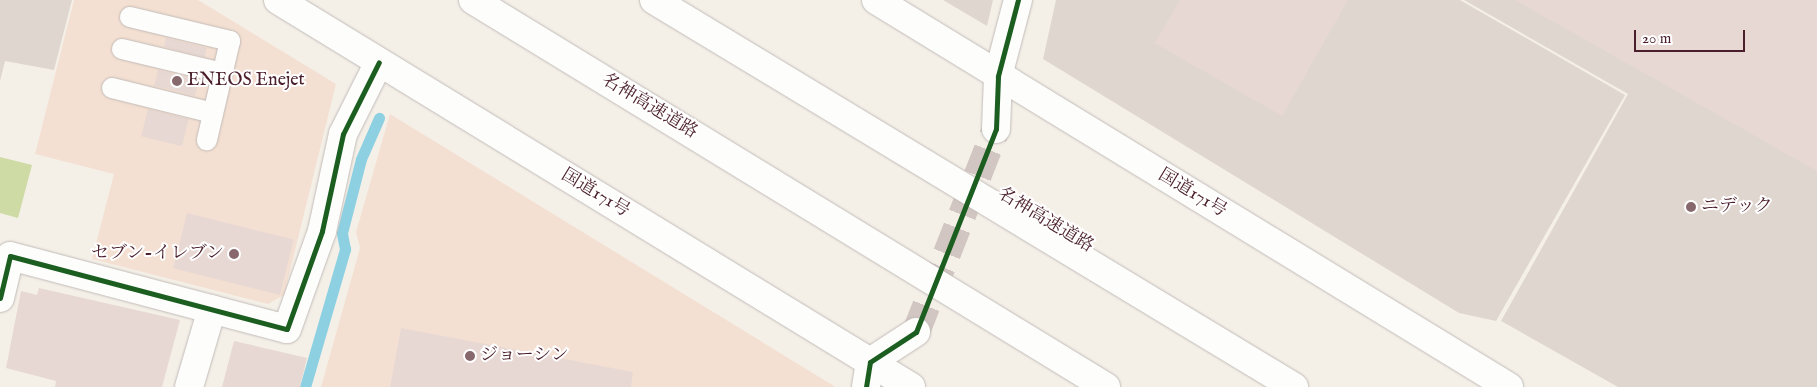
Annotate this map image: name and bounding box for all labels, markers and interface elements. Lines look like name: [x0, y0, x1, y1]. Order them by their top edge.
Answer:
scale bar: [1637, 20, 1748, 52]
text: 20 m: [1642, 29, 1671, 48]
place label: ENEOS Enejet: [187, 70, 305, 92]
street label: 名神高速道路: [597, 70, 701, 144]
marker: ENEOS Enejet: [171, 75, 183, 87]
street label: 国道171号: [557, 165, 633, 223]
street label: 国道171号: [1154, 165, 1230, 223]
street label: 名神高速道路: [993, 184, 1097, 258]
place label: ニデック: [1701, 196, 1773, 218]
marker: ニデック: [1685, 201, 1697, 213]
place label: セブン-イレブン: [90, 243, 224, 265]
marker: セブン-イレブン: [228, 248, 240, 260]
place label: ジョーシン: [480, 345, 570, 367]
marker: ジョーシン: [464, 350, 476, 362]

